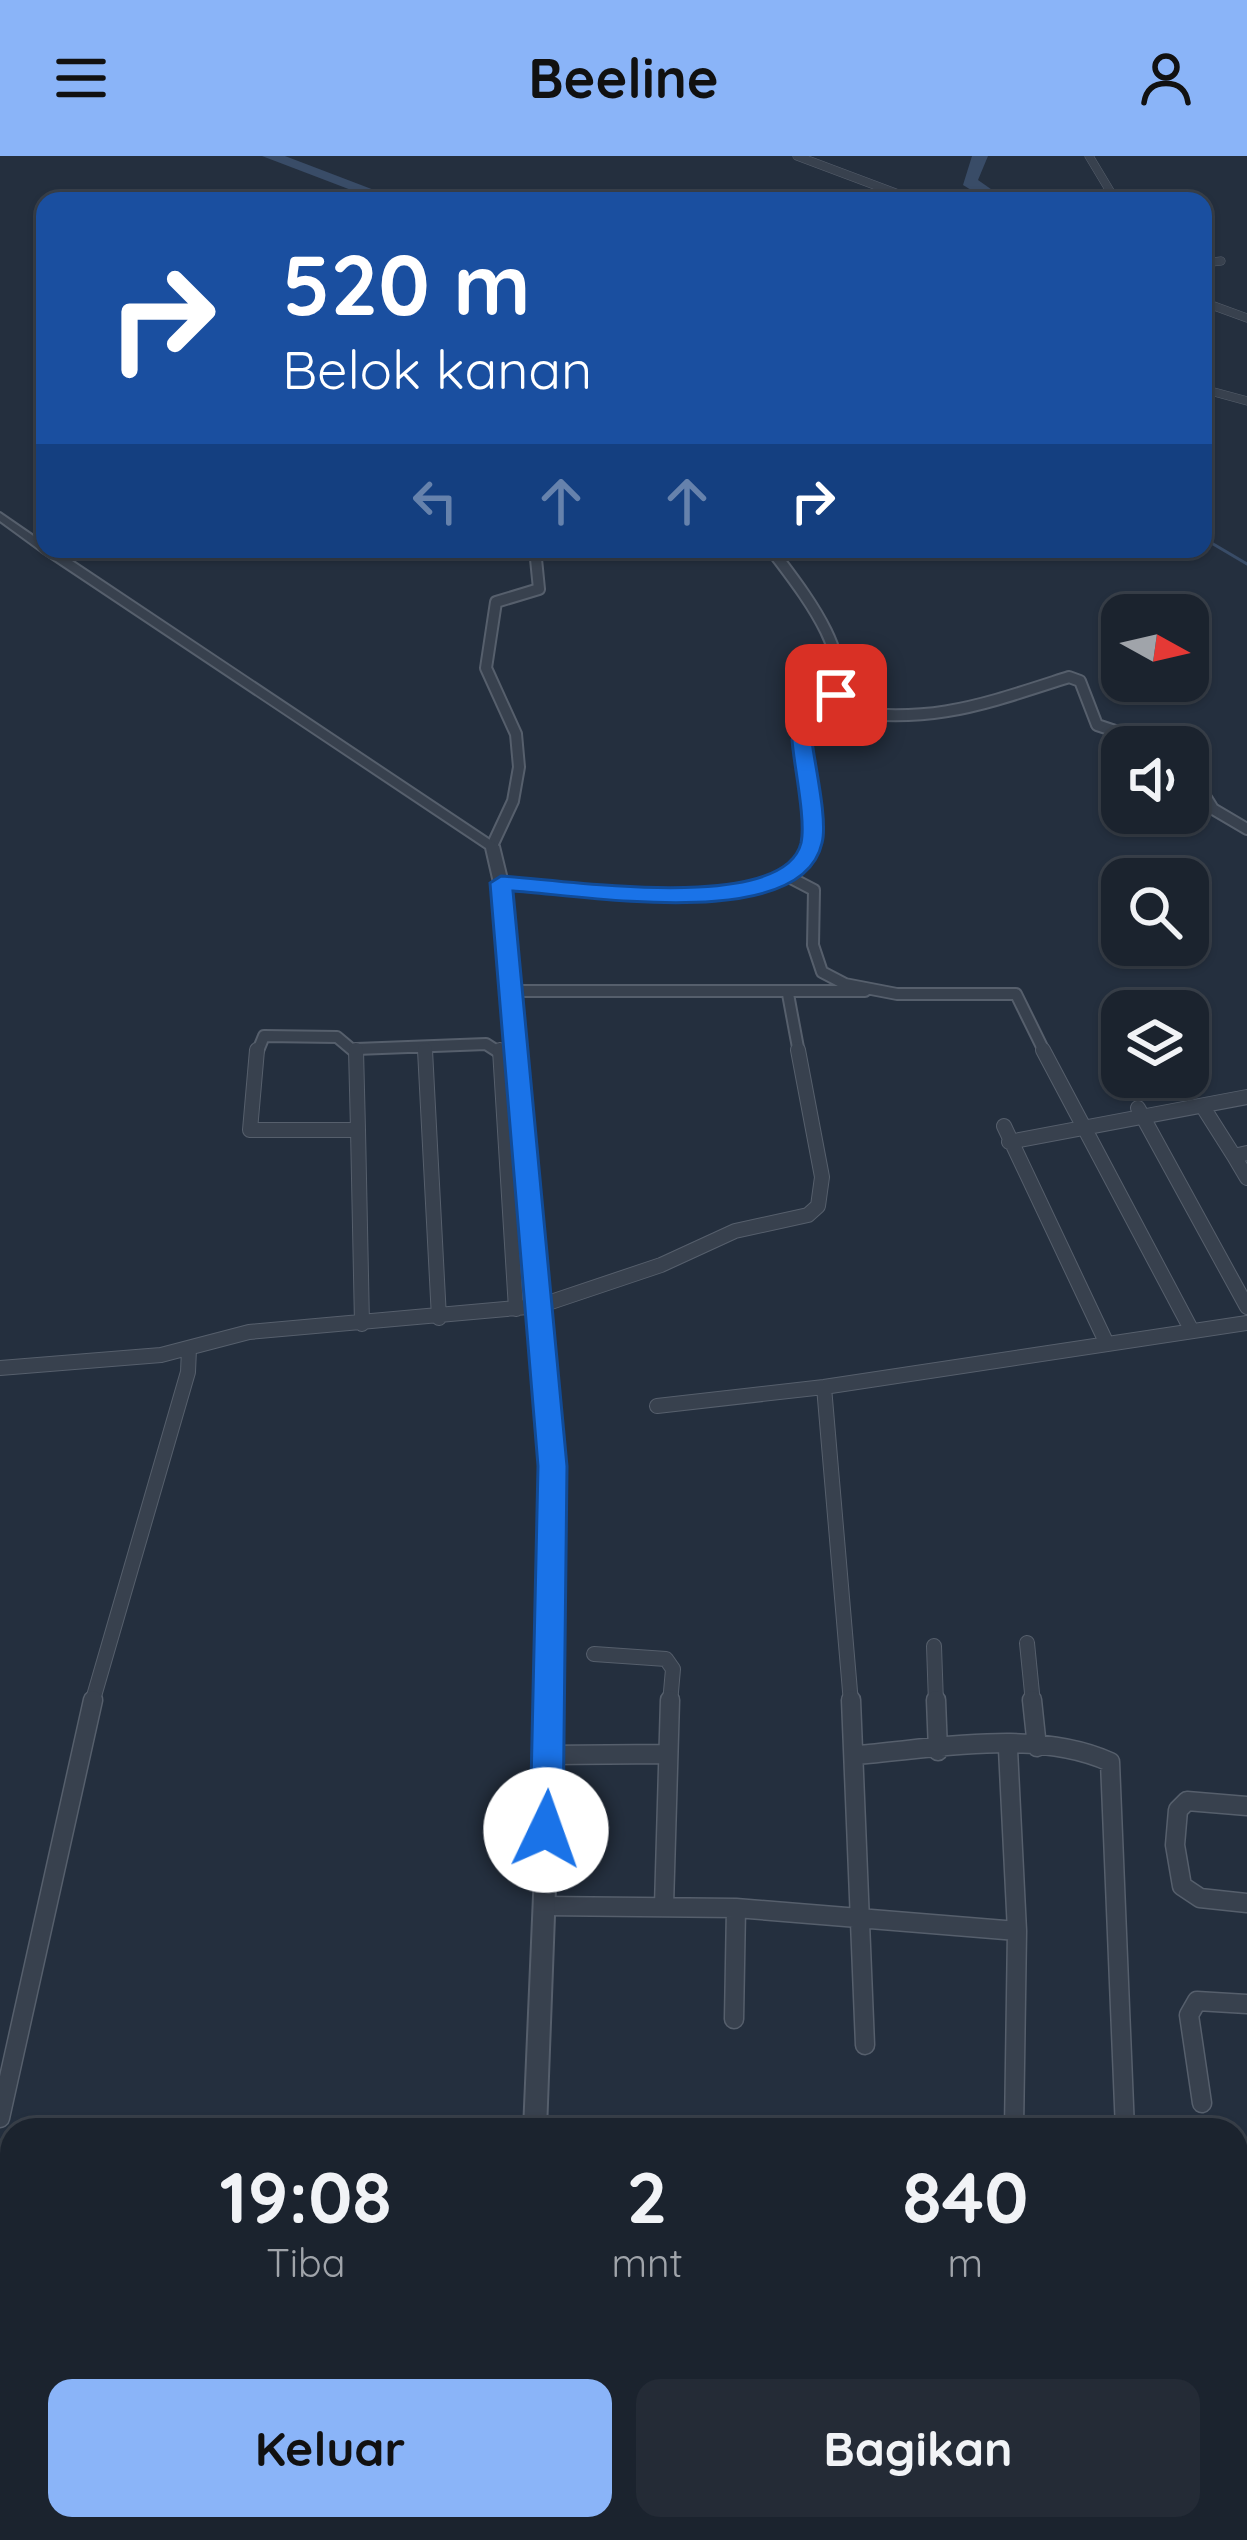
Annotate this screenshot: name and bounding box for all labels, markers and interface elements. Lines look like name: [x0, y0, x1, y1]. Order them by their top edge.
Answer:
text: Beeline: [528, 44, 719, 112]
icon: menu: [48, 45, 114, 111]
icon: person: [1133, 45, 1199, 111]
text: 520 m: [282, 231, 531, 336]
icon: right: [84, 240, 240, 396]
text: Belok kanan: [282, 335, 592, 403]
icon: left: [402, 468, 468, 534]
icon: ahead: [528, 468, 594, 534]
icon: ahead: [654, 468, 720, 534]
icon: right: [780, 468, 846, 534]
north arrow: [1101, 594, 1209, 702]
map controls: [1101, 594, 1209, 1098]
pin: [785, 644, 887, 746]
icon: arrive: [803, 662, 869, 728]
button: sound: [1101, 726, 1209, 834]
button: search: [1101, 858, 1209, 966]
button: layers: [1101, 990, 1209, 1098]
position arrow: [483, 1767, 609, 1893]
text: 19:08: [220, 2151, 392, 2241]
text: 2: [627, 2151, 668, 2241]
text: 840: [902, 2151, 1028, 2241]
text: Tiba: [266, 2238, 345, 2287]
text: mnt: [611, 2238, 683, 2287]
text: m: [948, 2238, 983, 2287]
button: Keluar: [48, 2379, 612, 2517]
button: Bagikan: [636, 2379, 1200, 2517]

